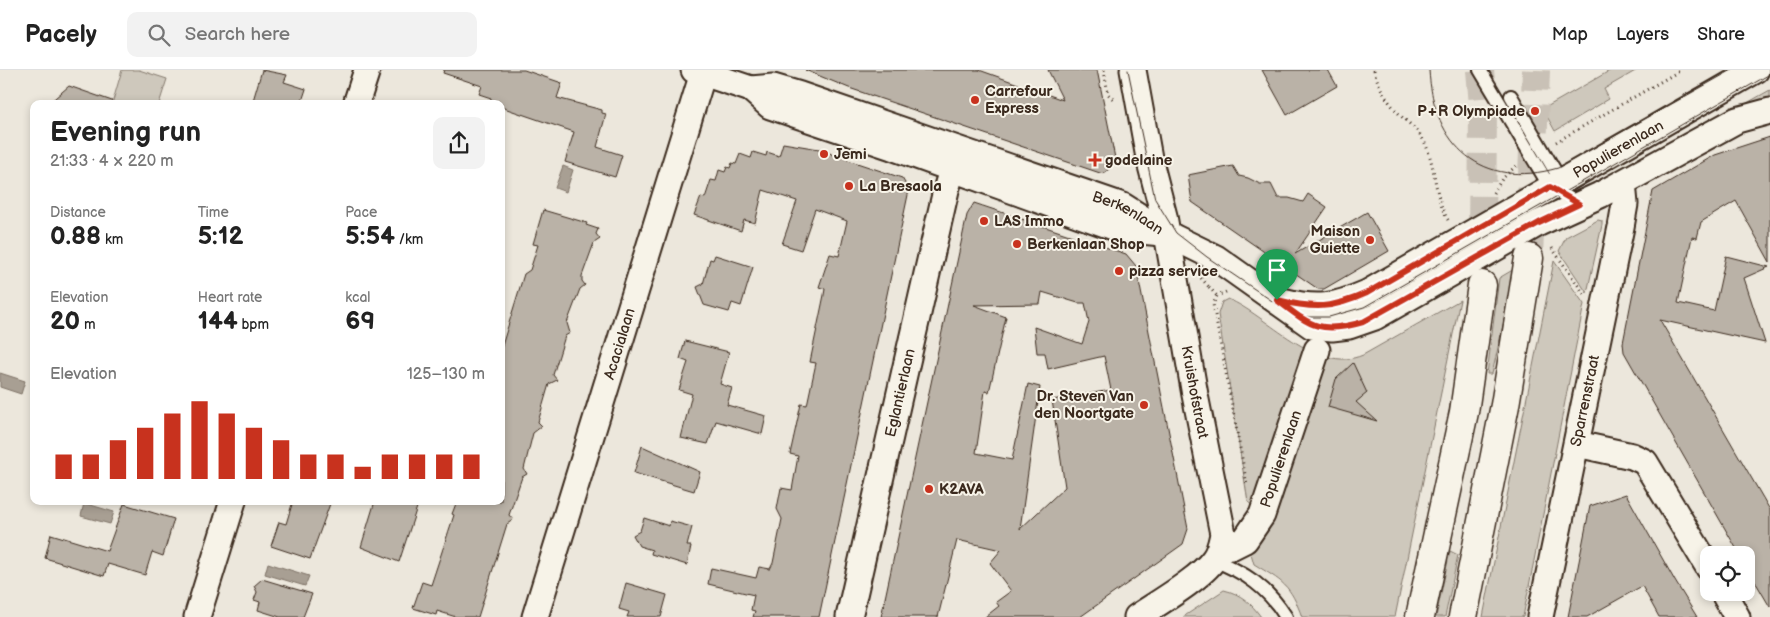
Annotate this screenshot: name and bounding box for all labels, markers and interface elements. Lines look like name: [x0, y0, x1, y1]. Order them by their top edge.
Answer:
search box: [127, 12, 477, 57]
text: Pacely: [25, 20, 97, 49]
icon: search: [145, 21, 173, 49]
text: Search here: [185, 23, 290, 46]
text: Map: [1552, 24, 1588, 45]
text: Layers: [1616, 24, 1669, 45]
text: Share: [1697, 24, 1745, 45]
place label: Carrefour Express: [985, 82, 1054, 118]
marker: Carrefour Express: [969, 94, 981, 106]
place label: P+R Olympiade: [1417, 102, 1525, 121]
marker: P+R Olympiade: [1529, 105, 1541, 117]
text: Evening run: [50, 116, 201, 149]
street label: Populierenlaan: [1570, 116, 1667, 183]
button: share: [433, 117, 485, 169]
place label: Jemi: [834, 145, 867, 164]
marker: Jemi: [818, 148, 830, 160]
place label: godelaine: [1105, 151, 1173, 170]
text: 21:33 · 4 × 220 m: [50, 152, 174, 171]
marker: godelaine: [1089, 154, 1101, 166]
place label: La Bresaola: [859, 177, 942, 196]
marker: La Bresaola: [843, 180, 855, 192]
street label: Berkenlaan: [1090, 187, 1167, 239]
text: Distance: [50, 204, 106, 221]
text: Time: [198, 204, 229, 221]
text: Pace: [345, 204, 377, 221]
place label: LAS Immo: [994, 212, 1065, 231]
marker: LAS Immo: [978, 215, 990, 227]
text: 0.88: [50, 221, 101, 252]
text: 5:12: [198, 221, 244, 252]
text: 5:54: [345, 221, 395, 252]
place label: Maison Guiette: [1310, 222, 1360, 258]
text: km: [101, 231, 123, 248]
text: /km: [395, 231, 423, 248]
marker: Maison Guiette: [1364, 234, 1376, 246]
place label: Berkenlaan Shop: [1027, 235, 1145, 254]
marker: Berkenlaan Shop: [1011, 238, 1023, 250]
pin: [1256, 249, 1298, 300]
icon: arrive: [1263, 256, 1291, 284]
place label: pizza service: [1129, 262, 1218, 281]
marker: pizza service: [1113, 265, 1125, 277]
text: Elevation: [50, 289, 108, 306]
text: Heart rate: [198, 289, 262, 306]
text: kcal: [345, 289, 370, 306]
text: 20: [50, 306, 80, 337]
text: 144: [198, 306, 238, 337]
text: 69: [345, 306, 375, 337]
street label: Acacialaan: [600, 306, 640, 382]
text: m: [80, 316, 95, 333]
text: bpm: [238, 316, 269, 333]
street label: Kruishofstraat: [1177, 344, 1213, 441]
street label: Eglantierlaan: [881, 347, 920, 439]
street label: Sparrenstraat: [1567, 353, 1604, 448]
text: Elevation: [50, 365, 117, 384]
text: 125–130 m: [407, 365, 485, 384]
place label: Dr. Steven Van den Noortgate: [1034, 387, 1134, 423]
marker: Dr. Steven Van den Noortgate: [1138, 399, 1150, 411]
street label: Populierenlaan: [1256, 408, 1306, 510]
place label: K2AVA: [939, 480, 984, 499]
marker: K2AVA: [923, 483, 935, 495]
map controls: [1700, 546, 1755, 601]
button: locate: [1700, 546, 1755, 601]

